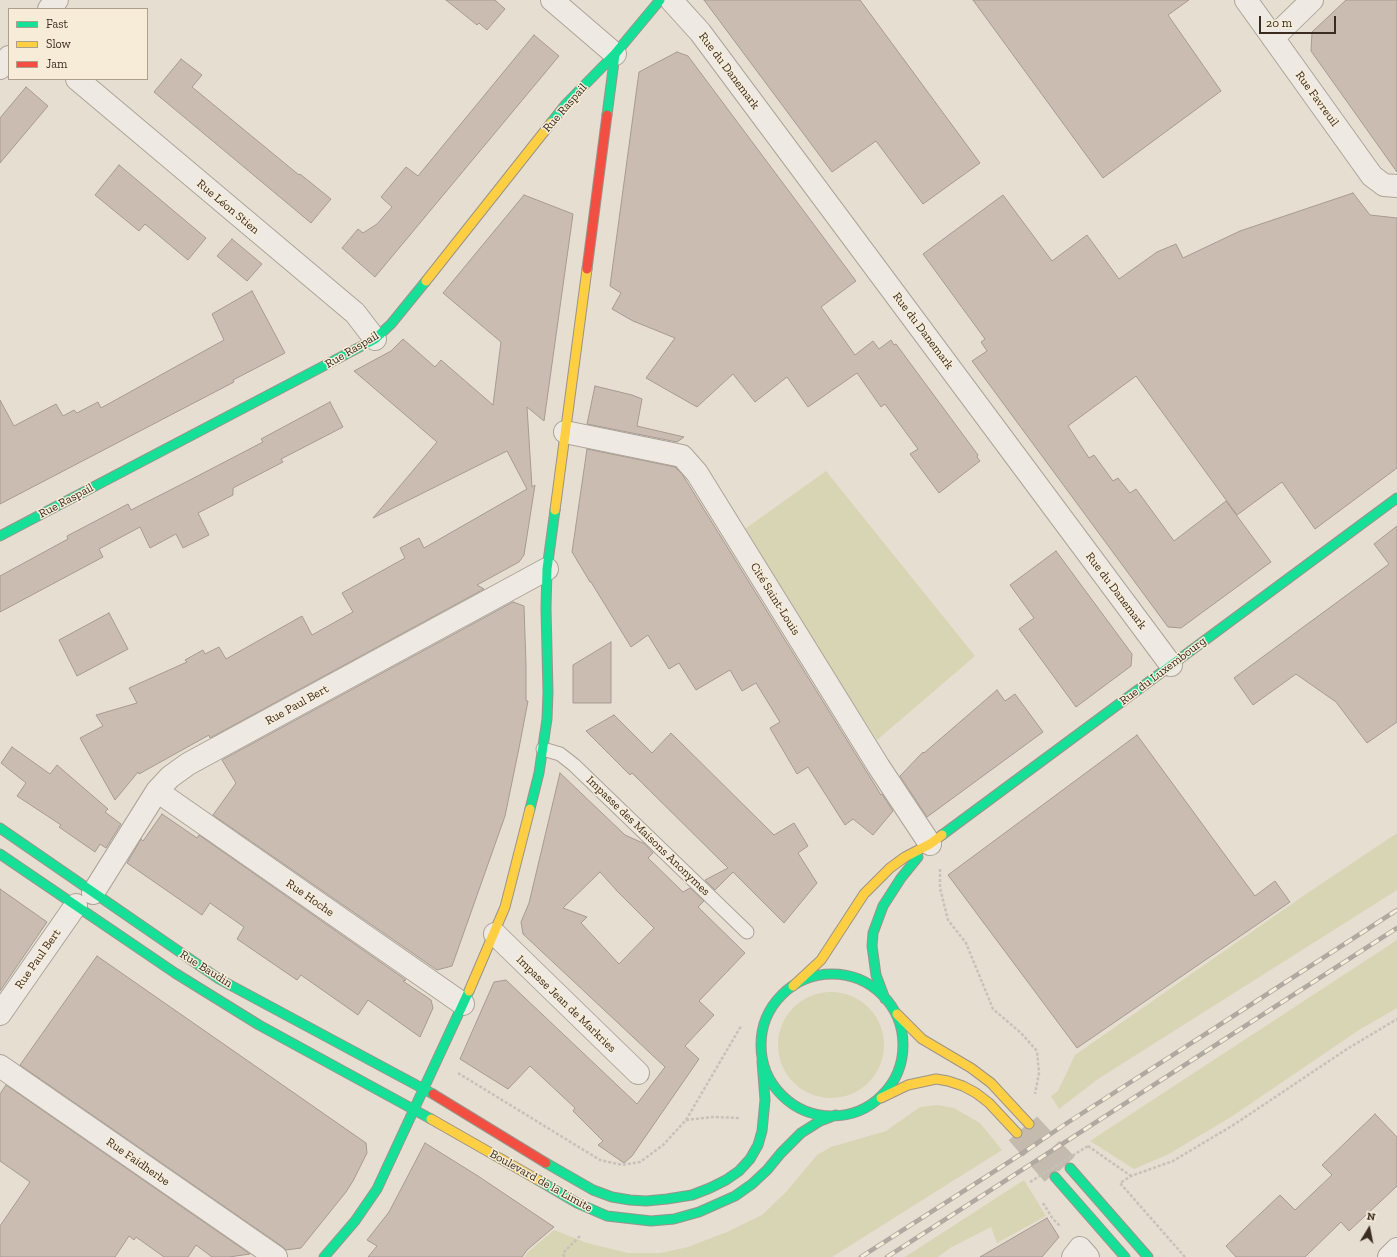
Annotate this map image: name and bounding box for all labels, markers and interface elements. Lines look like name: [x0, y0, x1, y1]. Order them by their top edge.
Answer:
legend: [8, 8, 148, 80]
scale bar: [1261, 8, 1338, 34]
text: 20 m: [1266, 16, 1292, 30]
text: Fast: [46, 17, 68, 31]
street label: Rue du Danemark: [695, 30, 763, 112]
text: Slow: [46, 37, 71, 51]
text: Jam: [46, 57, 67, 71]
street label: Rue Favreuil: [1292, 69, 1342, 129]
street label: Rue Raspail: [540, 81, 590, 135]
street label: Rue Léon Stien: [194, 177, 262, 237]
street label: Rue du Danemark: [889, 290, 957, 372]
street label: Rue Raspail: [323, 328, 381, 372]
street label: Rue Raspail: [36, 481, 96, 521]
street label: Rue du Danemark: [1082, 550, 1150, 632]
street label: Cité Saint-Louis: [747, 560, 803, 638]
street label: Rue du Luxembourg: [1117, 634, 1209, 708]
street label: Rue Paul Bert: [263, 682, 331, 728]
street label: Impasse des Maisons Anonymes: [583, 773, 713, 899]
street label: Rue Hoche: [283, 876, 337, 920]
street label: Rue Paul Bert: [12, 926, 64, 992]
street label: Rue Baudin: [177, 947, 235, 991]
street label: Impasse Jean de Markries: [513, 952, 619, 1056]
street label: Rue Faidherbe: [103, 1135, 173, 1189]
street label: Boulevard de la Limite: [487, 1147, 595, 1215]
north arrow: [1349, 1209, 1389, 1249]
text: N: [1366, 1210, 1376, 1224]

